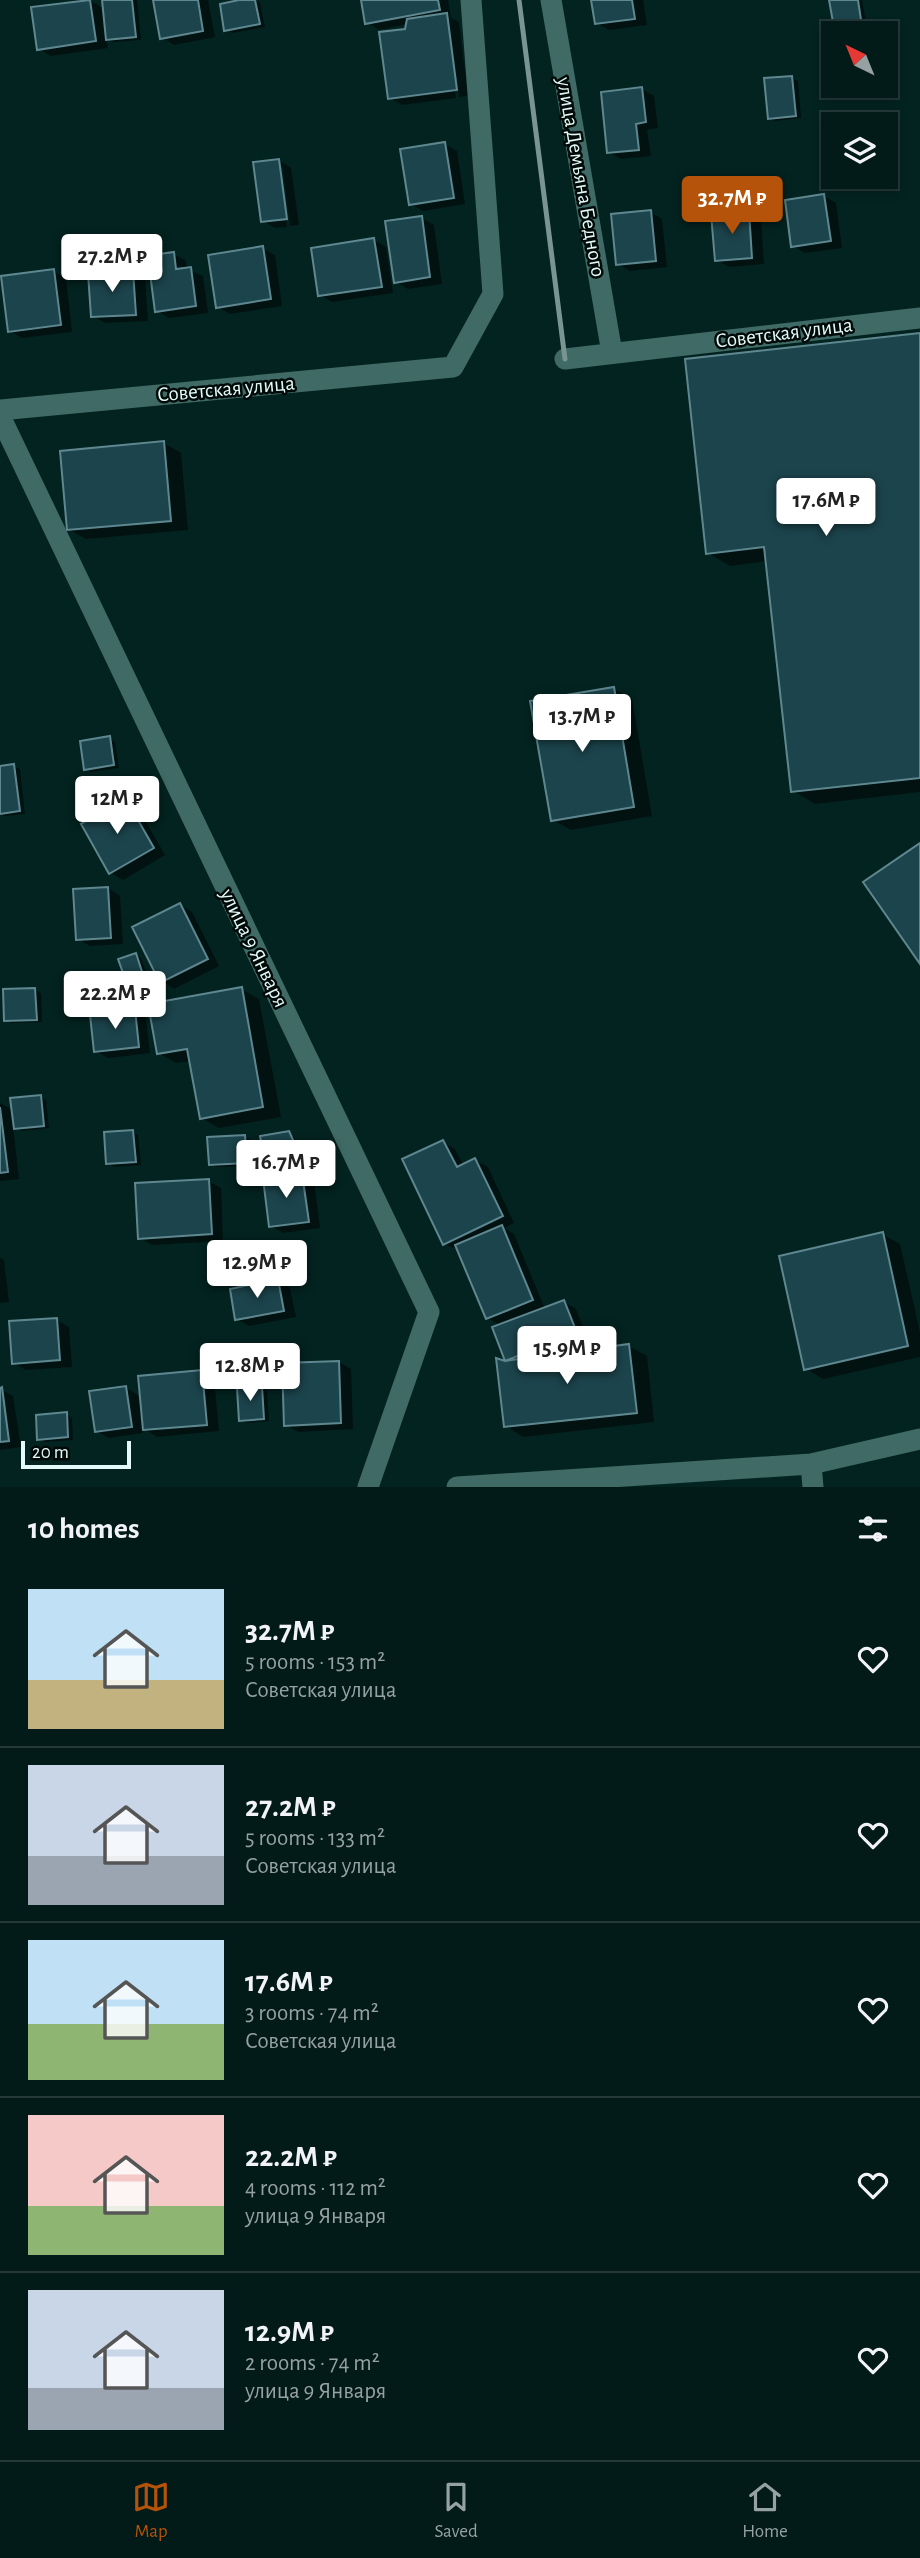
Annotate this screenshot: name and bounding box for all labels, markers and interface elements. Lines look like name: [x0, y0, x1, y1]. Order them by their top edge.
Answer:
north arrow: [821, 21, 898, 98]
map controls: [821, 21, 898, 189]
street label: улица Демьяна Бедного: [553, 75, 609, 278]
button: layers: [821, 112, 898, 189]
pin: 32.7M ₽: [667, 176, 797, 236]
text: 32.7M ₽: [698, 187, 766, 210]
pin: 27.2M ₽: [47, 234, 177, 294]
text: 27.2M ₽: [77, 245, 147, 268]
street label: Советская улица: [714, 314, 854, 352]
street label: Советская улица: [156, 372, 296, 405]
pin: 17.6M ₽: [761, 478, 891, 538]
text: 17.6M ₽: [792, 489, 860, 512]
pin: 13.7M ₽: [517, 694, 647, 754]
text: 13.7M ₽: [549, 705, 615, 728]
pin: 12M ₽: [68, 776, 166, 836]
text: 12M ₽: [91, 787, 143, 810]
street label: улица 9 Января: [216, 885, 292, 1011]
pin: 22.2M ₽: [50, 972, 180, 1031]
text: 22.2M ₽: [80, 982, 150, 1005]
pin: 16.7M ₽: [221, 1140, 351, 1200]
text: 16.7M ₽: [252, 1151, 320, 1174]
pin: 12.9M ₽: [192, 1240, 322, 1300]
text: 12.9M ₽: [223, 1251, 291, 1274]
pin: 15.9M ₽: [502, 1326, 632, 1386]
text: 15.9M ₽: [533, 1337, 601, 1360]
pin: 12.8M ₽: [185, 1344, 315, 1403]
text: 12.8M ₽: [216, 1354, 284, 1377]
scale bar: [21, 1438, 131, 1470]
text: 20 m: [32, 1443, 69, 1462]
icon: filters: [854, 1510, 892, 1548]
text: 10 homes: [28, 1514, 139, 1544]
text: 32.7M ₽: [245, 1616, 334, 1646]
icon: home: [84, 1617, 168, 1701]
icon: heart: [854, 1640, 892, 1678]
text: 5 rooms · 153 m²: [245, 1651, 385, 1674]
text: Советская улица: [245, 1679, 396, 1702]
text: 27.2M ₽: [245, 1792, 336, 1822]
icon: home: [84, 1793, 168, 1877]
icon: heart: [854, 1816, 892, 1854]
text: 5 rooms · 133 m²: [245, 1827, 385, 1850]
text: Советская улица: [245, 1855, 396, 1878]
text: 17.6M ₽: [245, 1967, 333, 1997]
icon: home: [84, 1968, 168, 2052]
icon: heart: [854, 1991, 892, 2029]
text: 3 rooms · 74 m²: [245, 2002, 379, 2025]
text: Советская улица: [245, 2030, 396, 2053]
text: 22.2M ₽: [245, 2142, 337, 2172]
icon: home: [84, 2143, 168, 2227]
icon: heart: [854, 2166, 892, 2204]
text: 4 rooms · 112 m²: [245, 2177, 386, 2200]
text: улица 9 Января: [245, 2205, 386, 2228]
text: 12.9M ₽: [245, 2317, 334, 2347]
icon: home: [84, 2318, 168, 2402]
icon: heart: [854, 2341, 892, 2379]
text: 2 rooms · 74 m²: [245, 2352, 380, 2375]
text: улица 9 Января: [245, 2380, 386, 2403]
tab: Map: [132, 2478, 170, 2543]
tab: Saved: [434, 2478, 478, 2543]
tab: Home: [742, 2478, 788, 2543]

